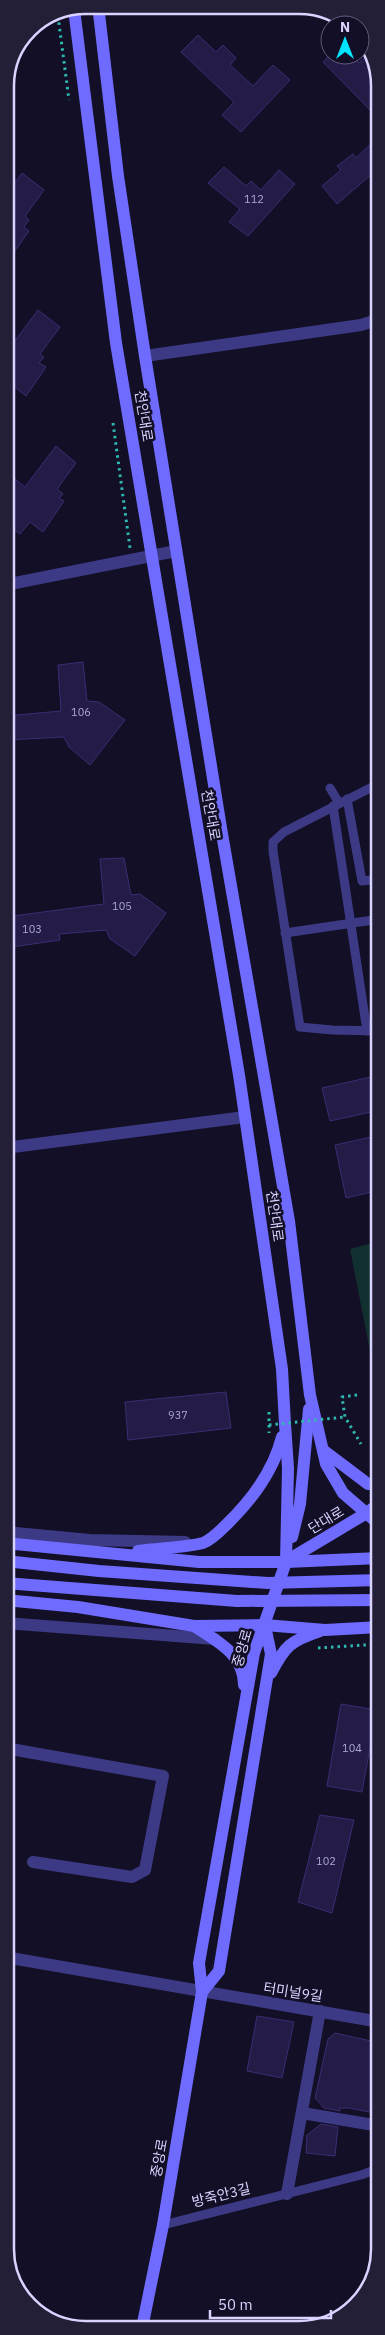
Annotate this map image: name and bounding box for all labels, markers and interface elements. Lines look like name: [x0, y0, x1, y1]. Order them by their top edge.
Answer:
north arrow: [320, 15, 370, 65]
text: N: [340, 18, 350, 36]
house number: 112: [244, 192, 264, 206]
street label: 천안대로: [131, 389, 157, 443]
house number: 106: [71, 705, 91, 719]
street label: 천안대로: [198, 788, 224, 842]
house number: 105: [112, 899, 132, 913]
house number: 103: [22, 922, 42, 936]
street label: 천안대로: [263, 1189, 288, 1243]
house number: 937: [168, 1408, 188, 1422]
street label: 단대로: [305, 1502, 347, 1538]
street label: 중앙로: [228, 1627, 256, 1669]
house number: 104: [342, 1741, 362, 1755]
house number: 102: [316, 1854, 336, 1868]
street label: 터미널9길: [262, 1978, 324, 2006]
street label: 중앙로: [147, 2137, 171, 2179]
street label: 방죽안3길: [190, 2179, 252, 2211]
scale bar: [210, 2288, 331, 2320]
text: 50 m: [218, 2295, 253, 2314]

